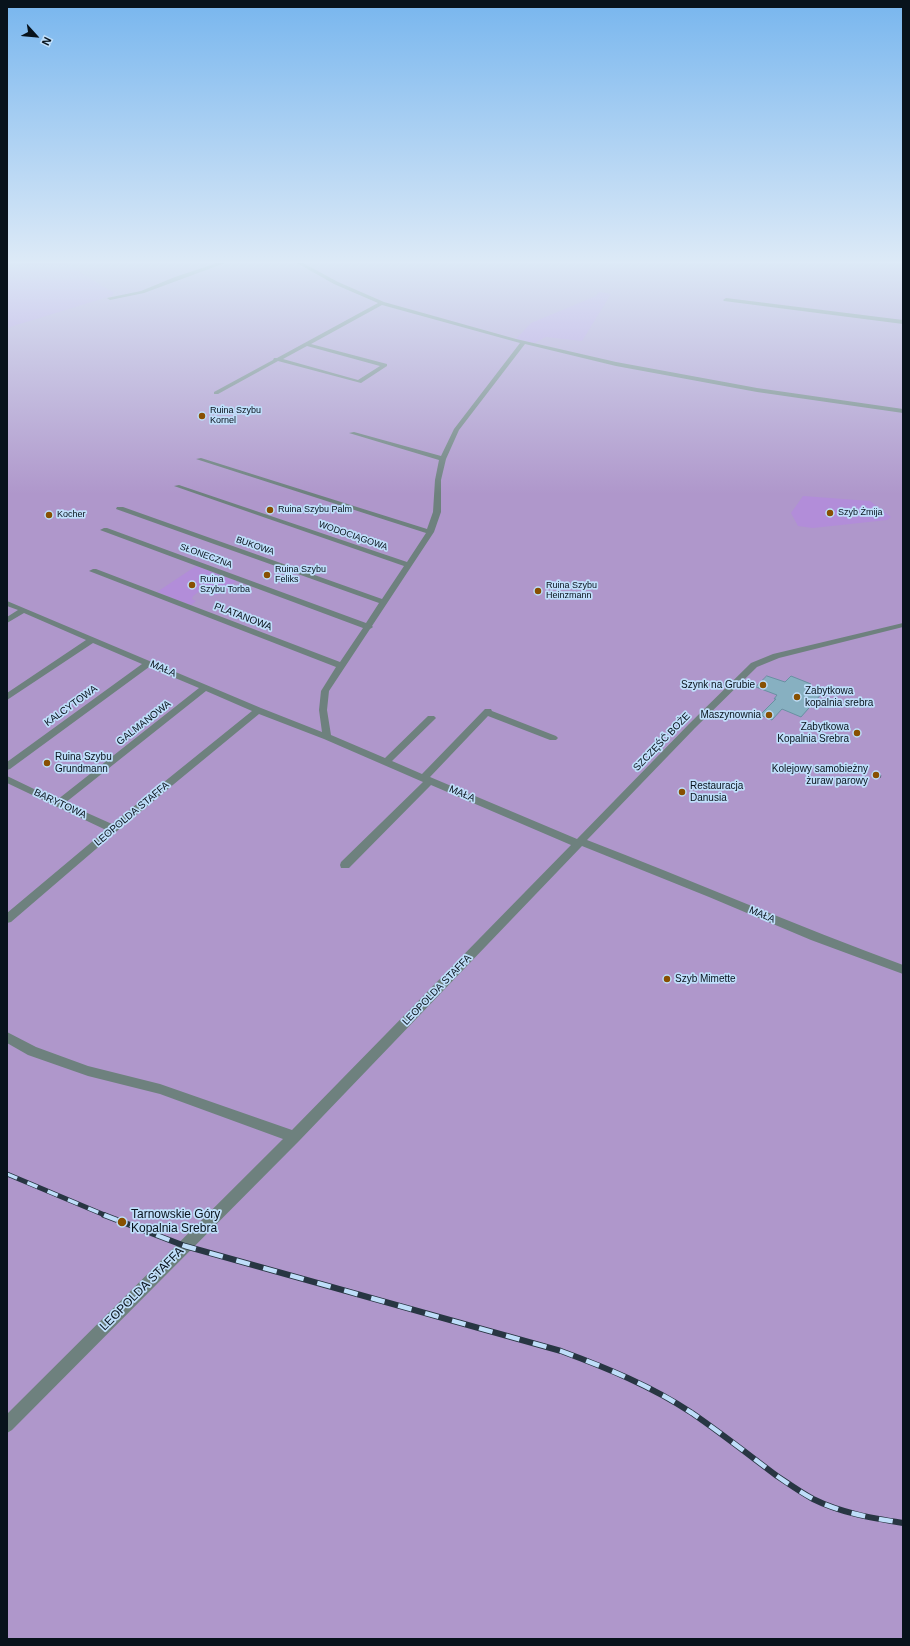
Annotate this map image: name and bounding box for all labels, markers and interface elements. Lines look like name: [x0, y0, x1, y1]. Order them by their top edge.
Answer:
north arrow: [16, 16, 56, 56]
text: N: [40, 35, 54, 48]
place label: Ruina Szybu Kornel: [210, 406, 261, 427]
marker: Ruina Szybu Kornel: [197, 411, 207, 421]
marker: Ruina Szybu Palm: [265, 505, 275, 515]
place label: Ruina Szybu Palm: [278, 505, 352, 515]
marker: Szyb Żmija: [825, 508, 835, 518]
place label: Szyb Żmija: [838, 508, 883, 518]
marker: Kocher: [44, 510, 54, 520]
place label: Kocher: [57, 510, 86, 520]
street label: WODOCIĄGOWA: [317, 519, 389, 553]
street label: BUKOWA: [234, 534, 276, 558]
street label: SŁONECZNA: [178, 542, 234, 570]
place label: Ruina Szybu Feliks: [275, 565, 326, 586]
marker: Ruina Szybu Feliks: [262, 570, 272, 580]
place label: Ruina Szybu Torba: [200, 575, 250, 596]
marker: Ruina Szybu Torba: [187, 580, 197, 590]
place label: Ruina Szybu Heinzmann: [546, 581, 597, 602]
marker: Ruina Szybu Heinzmann: [533, 586, 543, 596]
street label: PLATANOWA: [212, 600, 274, 634]
street label: MAŁA: [148, 658, 178, 680]
place label: Szynk na Grubie: [681, 679, 755, 691]
marker: Szynk na Grubie: [758, 680, 768, 690]
street label: KALCYTOWA: [42, 683, 100, 729]
place label: Zabytkowa kopalnia srebra: [805, 685, 873, 708]
marker: Zabytkowa kopalnia srebra: [792, 692, 802, 702]
street label: GALMANOWA: [114, 698, 174, 748]
place label: Maszynownia: [700, 709, 761, 721]
street label: SZCZĘŚĆ BOŻE: [631, 710, 693, 774]
marker: Maszynownia: [764, 710, 774, 720]
place label: Zabytkowa Kopalnia Srebra: [777, 721, 849, 744]
marker: Zabytkowa Kopalnia Srebra: [852, 728, 862, 738]
place label: Ruina Szybu Grundmann: [55, 751, 112, 774]
marker: Ruina Szybu Grundmann: [42, 758, 52, 768]
place label: Kolejowy samobieżny żuraw parowy: [772, 763, 868, 786]
marker: Kolejowy samobieżny żuraw parowy: [871, 770, 881, 780]
street label: LEOPOLDA STAFFA: [92, 779, 172, 849]
place label: Restauracja Danusia: [690, 780, 743, 804]
street label: MAŁA: [447, 783, 477, 805]
street label: BARYTOWA: [32, 787, 88, 821]
marker: Restauracja Danusia: [677, 787, 687, 797]
street label: MAŁA: [747, 904, 777, 926]
street label: LEOPOLDA STAFFA: [400, 952, 474, 1028]
place label: Szyb Mimette: [675, 973, 736, 985]
marker: Szyb Mimette: [662, 974, 672, 984]
place label: Tarnowskie Góry Kopalnia Srebra: [131, 1208, 220, 1236]
marker: Tarnowskie Góry Kopalnia Srebra: [116, 1216, 128, 1228]
street label: LEOPOLDA STAFFA: [97, 1244, 187, 1334]

